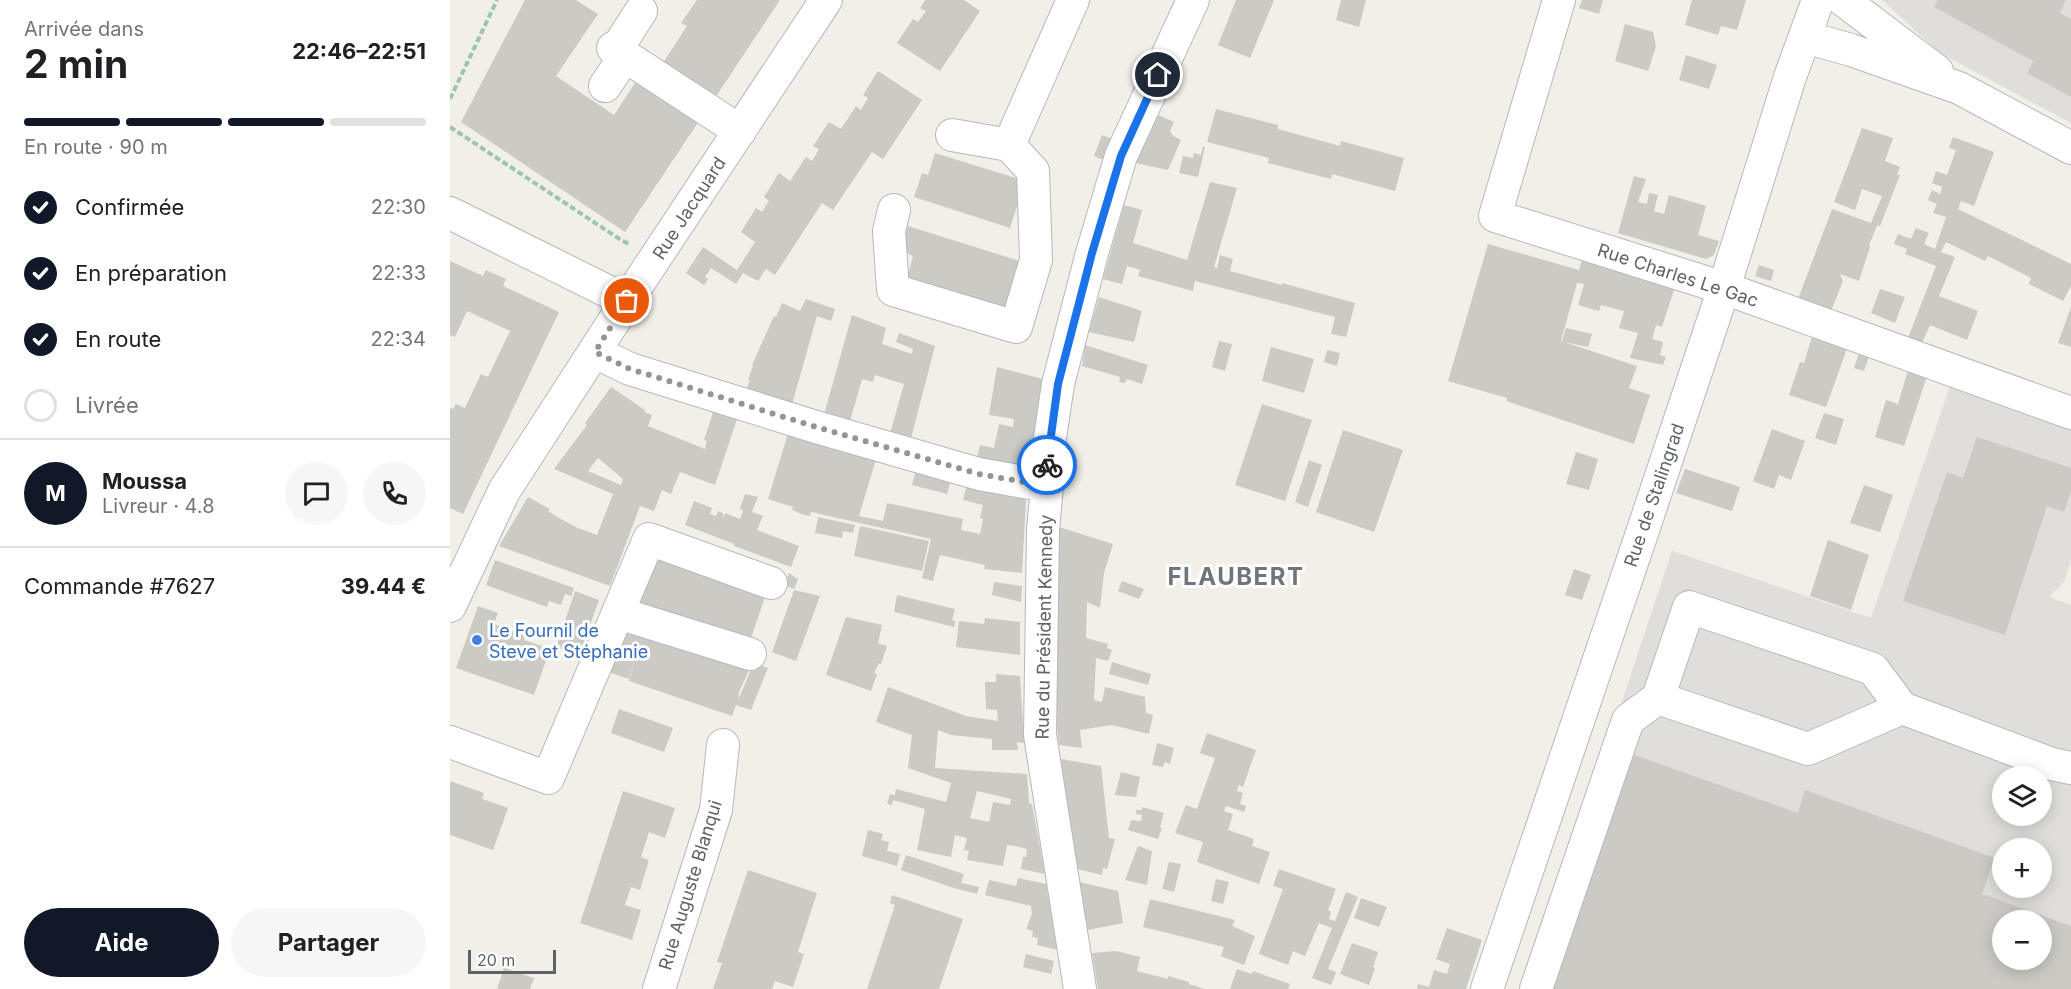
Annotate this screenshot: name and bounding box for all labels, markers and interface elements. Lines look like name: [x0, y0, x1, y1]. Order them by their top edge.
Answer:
text: Arrivée dans: [24, 17, 144, 41]
text: 22:46–22:51: [292, 38, 426, 64]
text: 2 min: [24, 40, 128, 87]
pin: [1132, 49, 1183, 100]
icon: home: [1141, 58, 1174, 91]
text: En route · 90 m: [24, 135, 168, 159]
street label: Rue Jacquard: [648, 153, 730, 263]
icon: check: [24, 191, 57, 224]
text: Confirmée: [75, 194, 184, 220]
text: 22:30: [371, 195, 426, 219]
street label: Rue Charles Le Gac: [1595, 239, 1761, 311]
icon: check: [24, 257, 57, 290]
text: En préparation: [75, 260, 227, 286]
text: 22:33: [371, 261, 426, 285]
pin: [601, 275, 652, 326]
icon: bag: [610, 284, 643, 317]
icon: check: [24, 323, 57, 356]
text: En route: [75, 326, 161, 352]
text: 22:34: [371, 327, 426, 351]
text: Livrée: [75, 392, 139, 418]
street label: Rue de Stalingrad: [1620, 421, 1688, 569]
courier: [1017, 435, 1077, 495]
icon: bike: [1031, 449, 1064, 482]
button: chat: [285, 462, 348, 525]
button: phone: [363, 462, 426, 525]
text: Moussa: [102, 468, 187, 494]
text: M: [45, 480, 66, 506]
text: Livreur · 4.8: [102, 494, 215, 518]
street label: Rue du Président Kennedy: [1032, 514, 1056, 740]
district label: FLAUBERT: [1168, 562, 1304, 591]
text: Commande #7627: [24, 573, 215, 599]
text: 39.44 €: [341, 573, 426, 599]
place label: Le Fournil de Steve et Stéphanie: [489, 620, 648, 662]
marker: Le Fournil de Steve et Stéphanie: [470, 633, 484, 647]
map controls: [1992, 766, 2052, 970]
button: layers: [1992, 766, 2052, 826]
street label: Rue Auguste Blanqui: [654, 798, 726, 972]
button: +: [1992, 838, 2052, 898]
button: Aide: [24, 908, 219, 977]
button: Partager: [231, 908, 426, 977]
button: −: [1992, 910, 2052, 970]
scale bar: [468, 947, 556, 974]
text: 20 m: [477, 950, 515, 970]

